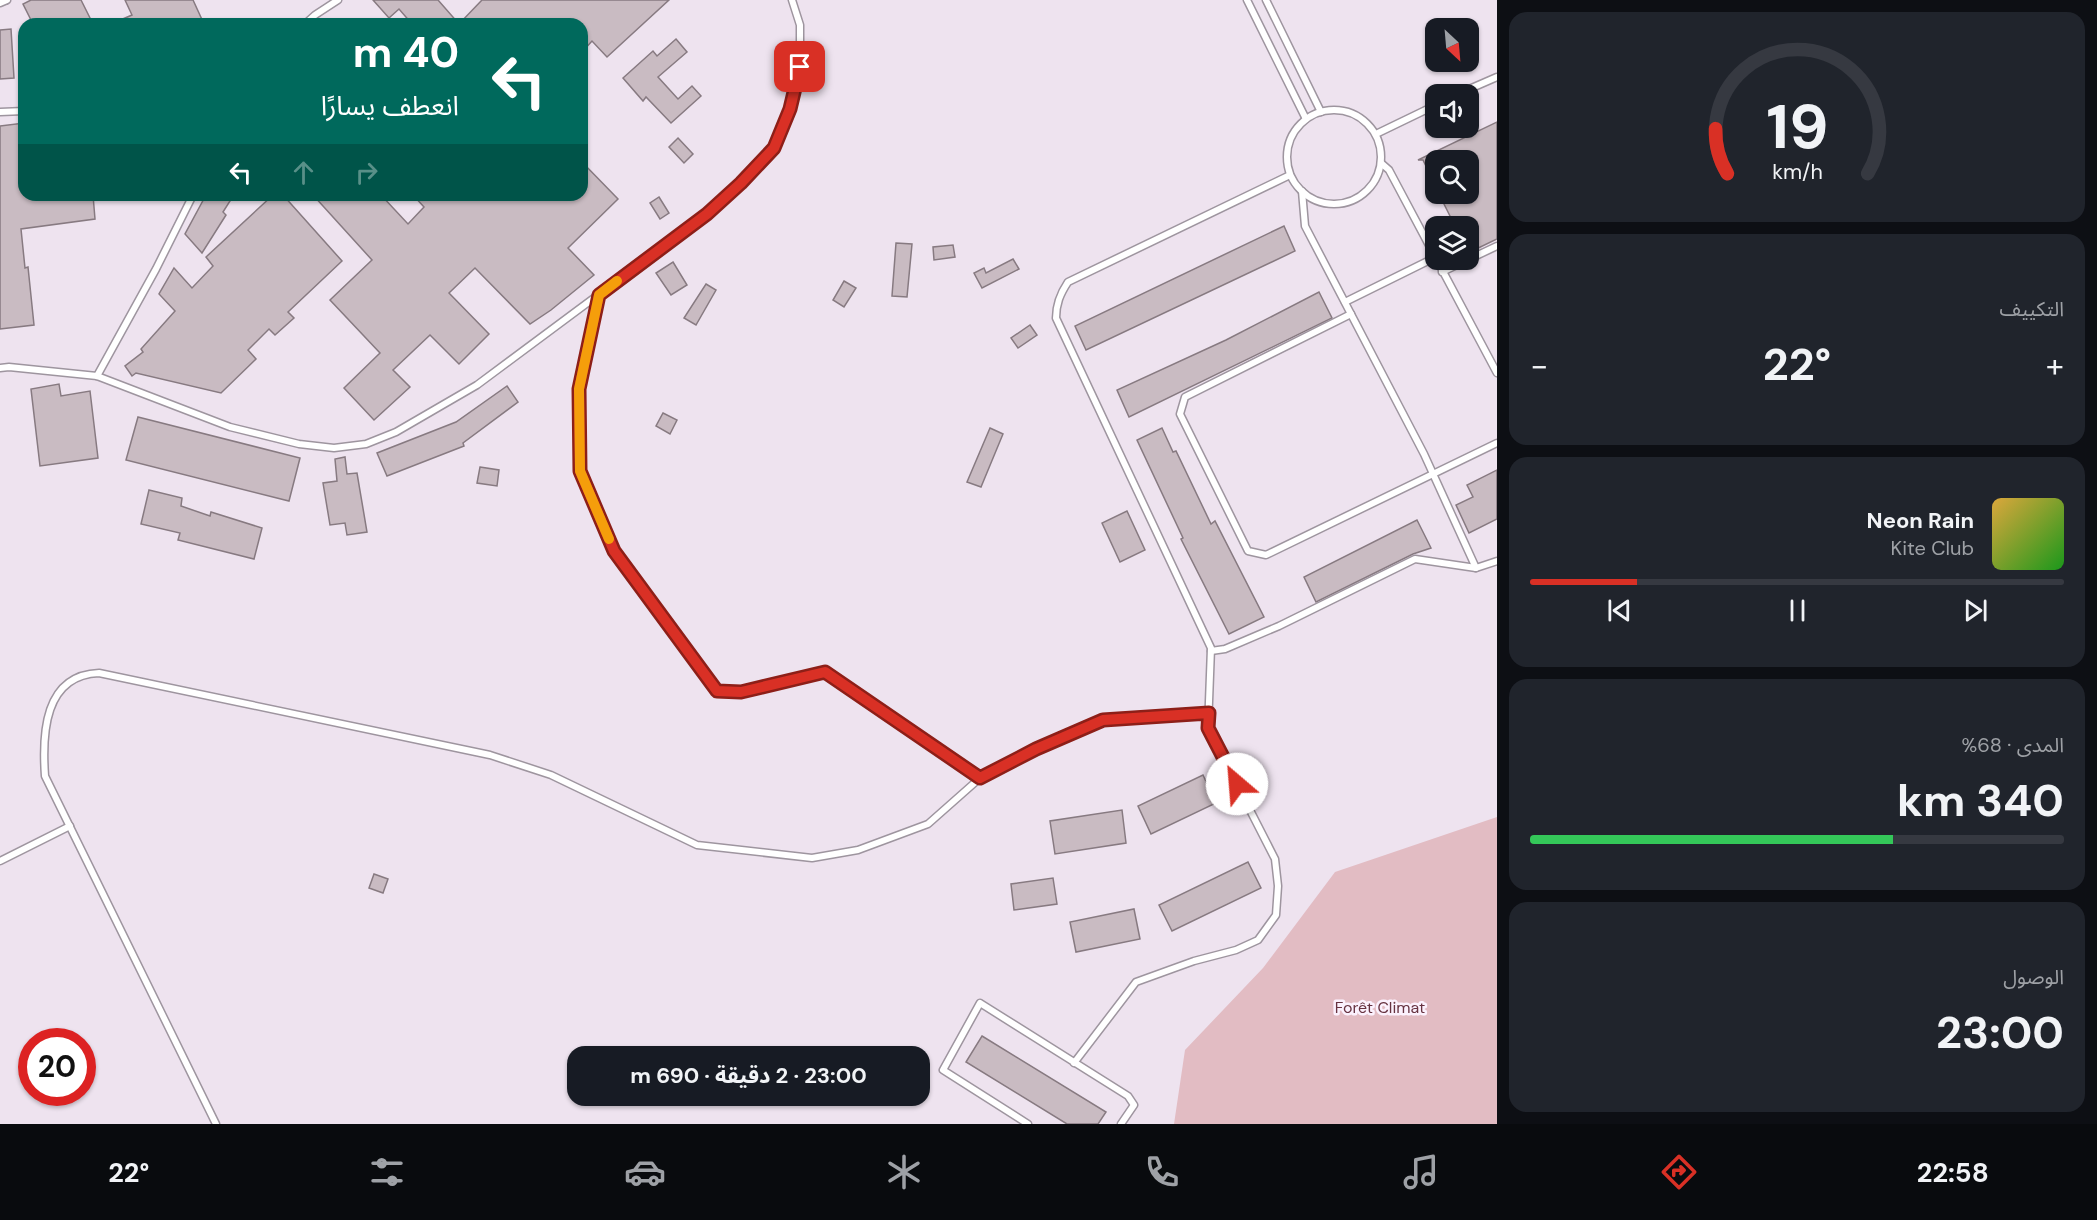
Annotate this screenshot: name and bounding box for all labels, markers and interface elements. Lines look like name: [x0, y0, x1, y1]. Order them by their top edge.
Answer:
north arrow: [1425, 18, 1479, 72]
map controls: [1425, 18, 1479, 270]
text: 40 m: [353, 25, 459, 80]
pin: [774, 41, 825, 92]
icon: left: [480, 42, 558, 120]
icon: arrive: [783, 50, 816, 83]
button: sound: [1425, 84, 1479, 138]
text: 19: [1766, 86, 1828, 167]
text: انعطف يسارًا: [321, 88, 459, 123]
button: search: [1425, 150, 1479, 204]
icon: left: [224, 156, 257, 189]
icon: ahead: [287, 156, 320, 189]
icon: right: [350, 156, 383, 189]
text: km/h: [1772, 159, 1822, 187]
button: layers: [1425, 216, 1479, 270]
text: التكييف: [2000, 296, 2064, 322]
text: 22°: [1763, 335, 1831, 394]
text: −: [1530, 344, 1548, 387]
text: +: [2046, 344, 2064, 387]
text: Neon Rain: [1867, 506, 1974, 535]
text: Kite Club: [1891, 535, 1974, 561]
icon: previous: [1603, 594, 1636, 627]
icon: pause: [1781, 594, 1814, 627]
icon: next: [1959, 594, 1992, 627]
text: المدى · 68%: [1962, 732, 2064, 758]
position arrow: [1205, 752, 1269, 816]
text: 340 km: [1897, 771, 2064, 830]
text: الوصول: [2003, 964, 2064, 990]
park label: Forêt Climat: [1335, 997, 1425, 1018]
text: 23:00: [1936, 1003, 2064, 1062]
speed limit sign: 20: [18, 1028, 96, 1106]
text: 23:00 · 2 دقيقة · 690 m: [630, 1061, 867, 1090]
icon: filters: [366, 1151, 408, 1193]
icon: car: [624, 1151, 666, 1193]
icon: climate: [883, 1151, 925, 1193]
icon: phone: [1141, 1151, 1183, 1193]
icon: music: [1400, 1151, 1442, 1193]
icon: directions: [1658, 1151, 1700, 1193]
text: 22°: [108, 1155, 149, 1190]
text: 22:58: [1917, 1155, 1989, 1190]

